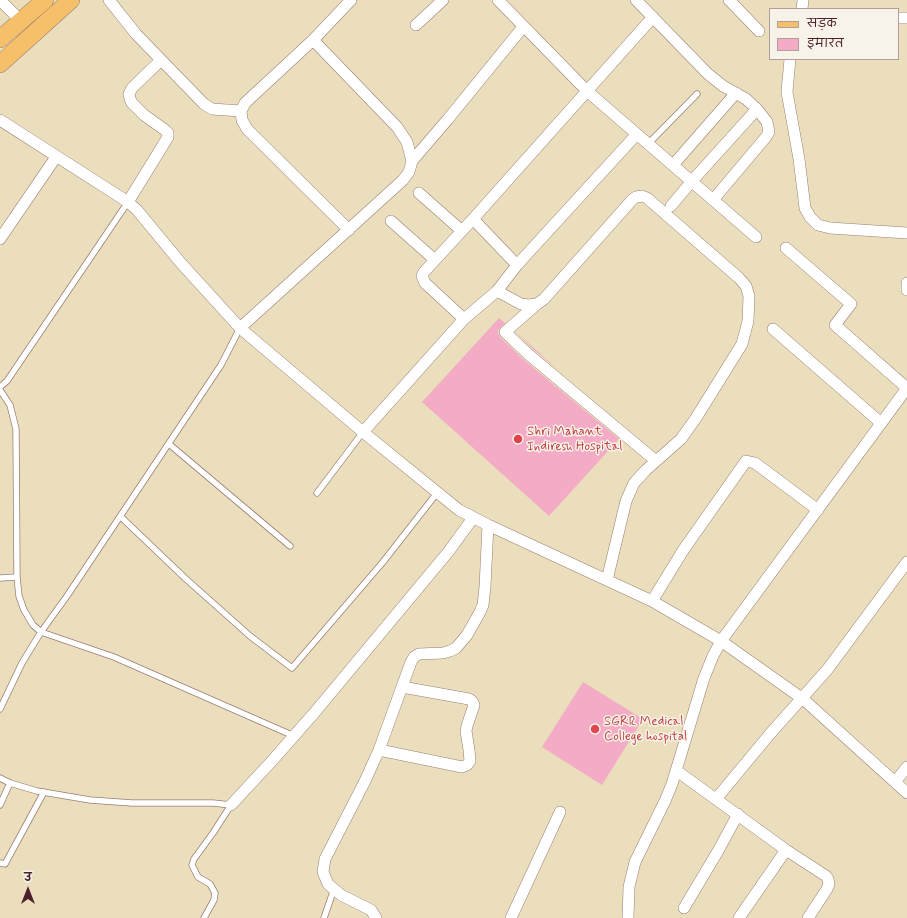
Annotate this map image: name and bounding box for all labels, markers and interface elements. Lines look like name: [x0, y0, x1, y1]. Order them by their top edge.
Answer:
legend: [769, 8, 899, 60]
text: सड़क: [807, 16, 837, 32]
text: इमारत: [807, 36, 844, 52]
place label: Shri Mahant Indiresh Hospital: [527, 424, 622, 455]
marker: Shri Mahant Indiresh Hospital: [512, 433, 524, 445]
place label: SGRR Medical College hospital: [604, 714, 687, 745]
marker: SGRR Medical College hospital: [589, 723, 601, 735]
north arrow: [8, 870, 48, 910]
text: उ: [24, 871, 32, 885]

